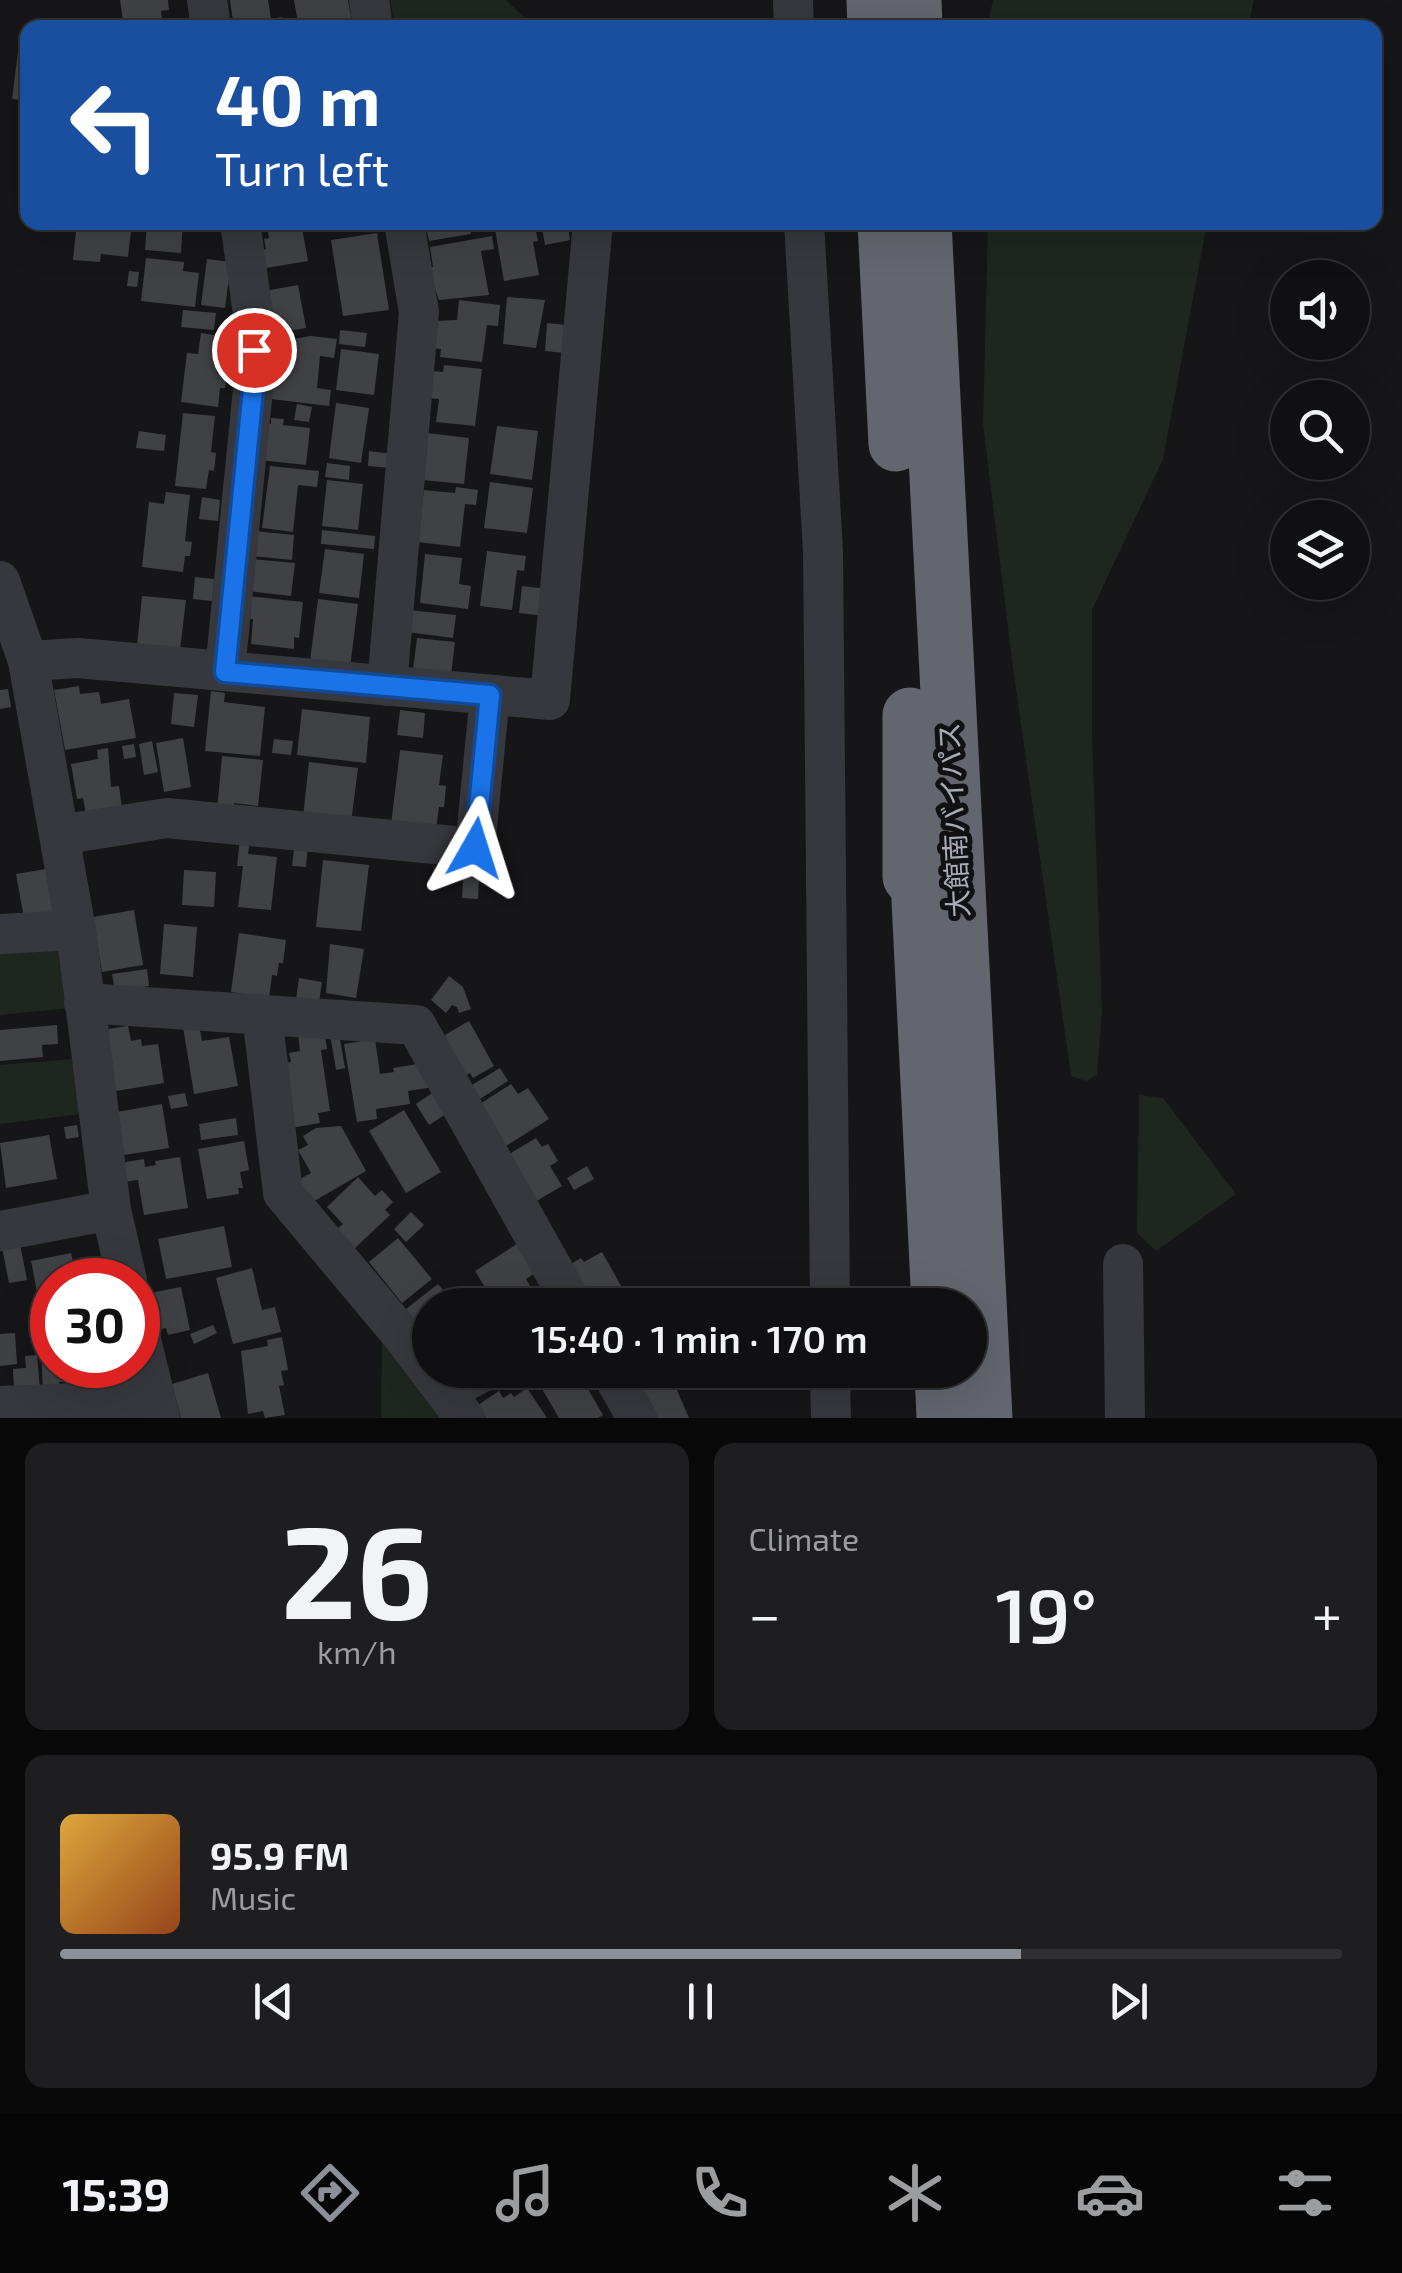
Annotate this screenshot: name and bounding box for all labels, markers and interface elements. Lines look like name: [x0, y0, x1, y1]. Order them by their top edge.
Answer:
text: 40 m: [215, 56, 381, 140]
icon: left: [50, 60, 180, 190]
text: Turn left: [215, 141, 389, 195]
map controls: [1270, 260, 1370, 600]
button: sound: [1270, 260, 1370, 360]
pin: [212, 308, 297, 393]
icon: arrive: [227, 323, 282, 378]
button: search: [1270, 380, 1370, 480]
button: layers: [1270, 500, 1370, 600]
street label: 大館南バイパス: [931, 722, 975, 918]
position arrow: [423, 796, 527, 900]
speed limit sign: 30: [30, 1258, 160, 1388]
text: 15:40 · 1 min · 170 m: [531, 1315, 868, 1361]
text: 26: [281, 1489, 433, 1645]
text: Climate: [749, 1519, 859, 1557]
text: 19°: [995, 1568, 1097, 1658]
text: −: [749, 1580, 781, 1646]
text: +: [1312, 1580, 1342, 1646]
text: km/h: [317, 1632, 396, 1670]
text: 95.9 FM: [210, 1832, 349, 1878]
text: Music: [210, 1878, 296, 1916]
icon: previous: [246, 1974, 301, 2029]
icon: pause: [673, 1974, 728, 2029]
icon: next: [1101, 1974, 1156, 2029]
icon: directions: [295, 2158, 365, 2228]
icon: music: [490, 2158, 560, 2228]
icon: phone: [685, 2158, 755, 2228]
icon: climate: [880, 2158, 950, 2228]
icon: car: [1075, 2158, 1145, 2228]
icon: filters: [1270, 2158, 1340, 2228]
text: 15:39: [62, 2166, 170, 2220]

